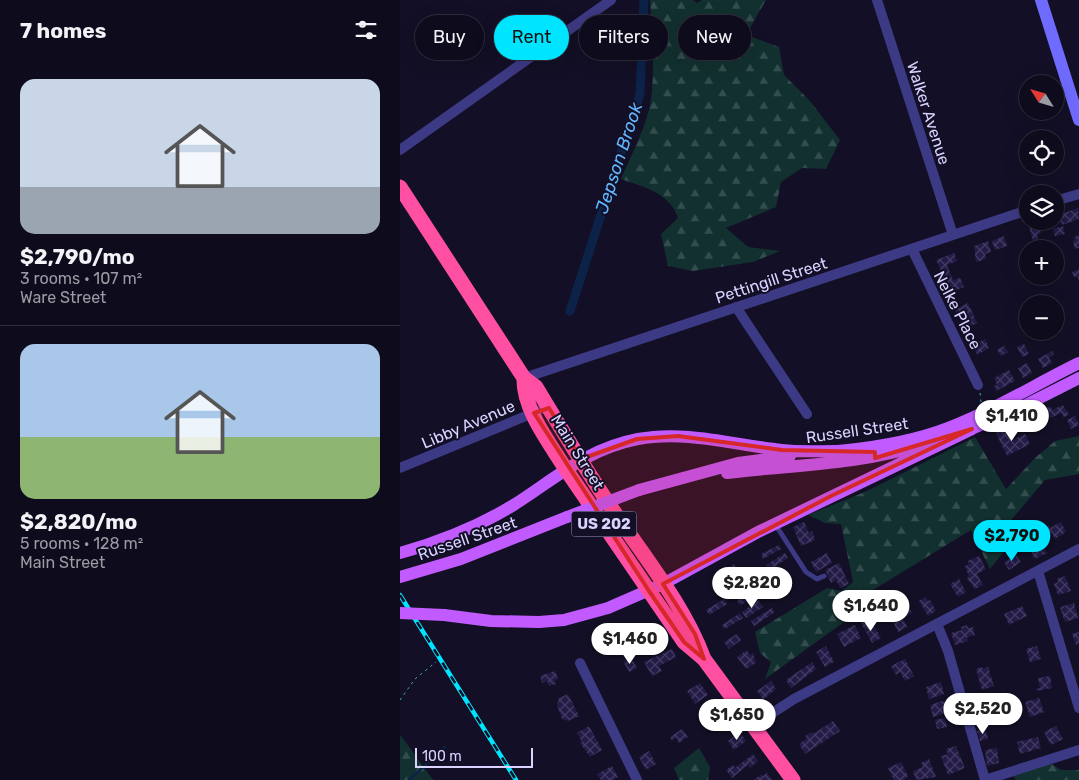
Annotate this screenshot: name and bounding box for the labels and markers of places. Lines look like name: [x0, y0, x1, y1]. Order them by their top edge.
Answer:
pin: $1,410: [971, 400, 1053, 442]
pin: $2,790: [971, 520, 1053, 562]
pin: $2,820: [711, 566, 793, 609]
pin: $1,640: [830, 590, 912, 632]
pin: $1,460: [589, 622, 671, 665]
pin: $2,520: [942, 692, 1024, 735]
pin: $1,650: [696, 698, 778, 741]

